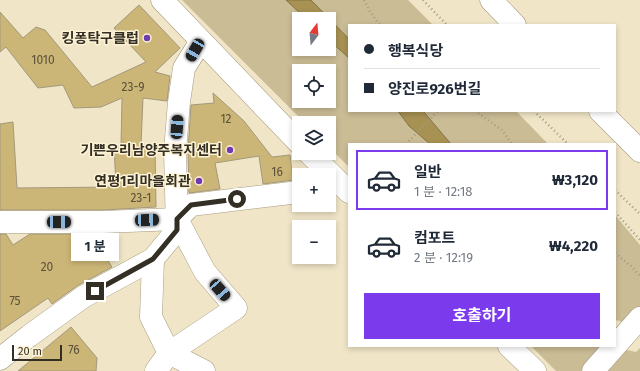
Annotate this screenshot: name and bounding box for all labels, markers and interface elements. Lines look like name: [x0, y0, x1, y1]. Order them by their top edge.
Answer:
north arrow: [292, 12, 336, 56]
map controls: [292, 12, 336, 264]
place label: 킹퐁탁구클럽: [62, 30, 139, 47]
marker: 킹퐁탁구클럽: [142, 33, 152, 43]
car: [184, 37, 206, 63]
text: 행복식당: [388, 42, 443, 60]
house number: 1010: [31, 53, 55, 67]
button: locate: [292, 64, 336, 108]
house number: 23-9: [122, 80, 144, 94]
text: 양진로926번길: [388, 80, 481, 98]
house number: 12: [220, 112, 232, 126]
car: [170, 115, 184, 139]
button: layers: [292, 116, 336, 160]
place label: 기쁜우리남양주복지센터: [80, 142, 222, 159]
marker: 기쁜우리남양주복지센터: [225, 145, 235, 155]
icon: car: [366, 162, 402, 198]
text: 일반: [414, 163, 442, 181]
house number: 16: [271, 165, 283, 179]
button: +: [292, 168, 336, 212]
text: ₩3,120: [552, 171, 598, 189]
place label: 연평1리마을회관: [94, 173, 191, 190]
marker: 연평1리마을회관: [194, 176, 204, 186]
text: 1 분 · 12:18: [414, 184, 473, 199]
route start: [228, 190, 246, 208]
house number: 23-1: [130, 191, 152, 205]
car: [135, 214, 159, 226]
car: [47, 216, 71, 228]
button: −: [292, 220, 336, 264]
icon: car: [366, 228, 402, 264]
text: 컴포트: [414, 229, 455, 247]
callout: 1 분: [71, 233, 119, 261]
text: ₩4,220: [549, 237, 598, 255]
text: 1 분: [84, 239, 106, 254]
text: 2 분 · 12:19: [414, 250, 473, 265]
house number: 20: [41, 260, 54, 274]
car: [208, 277, 232, 303]
route end: [86, 282, 104, 300]
button: 호출하기: [364, 293, 600, 339]
house number: 75: [9, 294, 21, 308]
scale bar: [12, 343, 62, 362]
house number: 76: [68, 343, 80, 357]
text: 20 m: [18, 345, 42, 358]

